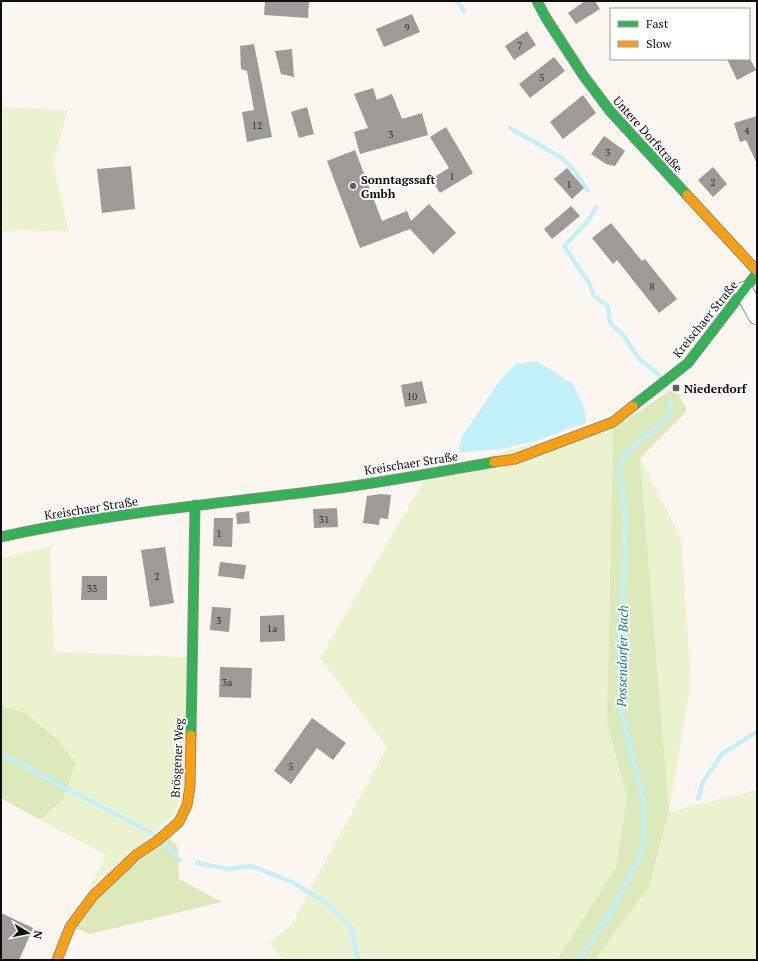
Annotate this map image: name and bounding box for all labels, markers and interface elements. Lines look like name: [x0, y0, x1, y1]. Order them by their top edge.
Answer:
legend: [610, 8, 750, 60]
text: Fast: [646, 16, 669, 31]
house number: 9: [404, 21, 410, 34]
text: Slow: [646, 36, 672, 51]
house number: 7: [517, 39, 523, 52]
house number: 5: [539, 71, 545, 84]
street label: Untere Dorfstraße: [610, 93, 686, 175]
house number: 12: [252, 119, 262, 132]
house number: 4: [744, 124, 750, 137]
house number: 3: [388, 128, 394, 141]
house number: 3: [605, 146, 611, 159]
house number: 1: [449, 170, 455, 183]
place label: Sonntagssaft Gmbh: [361, 172, 435, 201]
house number: 2: [710, 176, 716, 189]
house number: 1: [566, 178, 572, 191]
marker: Sonntagssaft Gmbh: [348, 181, 358, 191]
street label: Kreischaer Straße: [669, 277, 741, 361]
house number: 8: [649, 280, 655, 293]
place label: Niederdorf: [684, 381, 748, 396]
marker: Niederdorf: [671, 383, 681, 393]
house number: 10: [407, 390, 417, 403]
street label: Kreischaer Straße: [363, 448, 459, 478]
street label: Kreischaer Straße: [43, 493, 139, 523]
house number: 31: [319, 513, 329, 526]
house number: 1: [216, 527, 222, 540]
house number: 2: [154, 570, 160, 583]
house number: 33: [87, 582, 97, 595]
water label: Possendorfer Bach: [612, 605, 632, 708]
house number: 3: [216, 614, 222, 627]
house number: 1a: [267, 622, 277, 635]
house number: 3a: [222, 676, 232, 689]
street label: Brösgener Weg: [167, 717, 187, 798]
house number: 5: [288, 760, 294, 773]
north arrow: [8, 913, 48, 953]
text: N: [30, 929, 45, 941]

